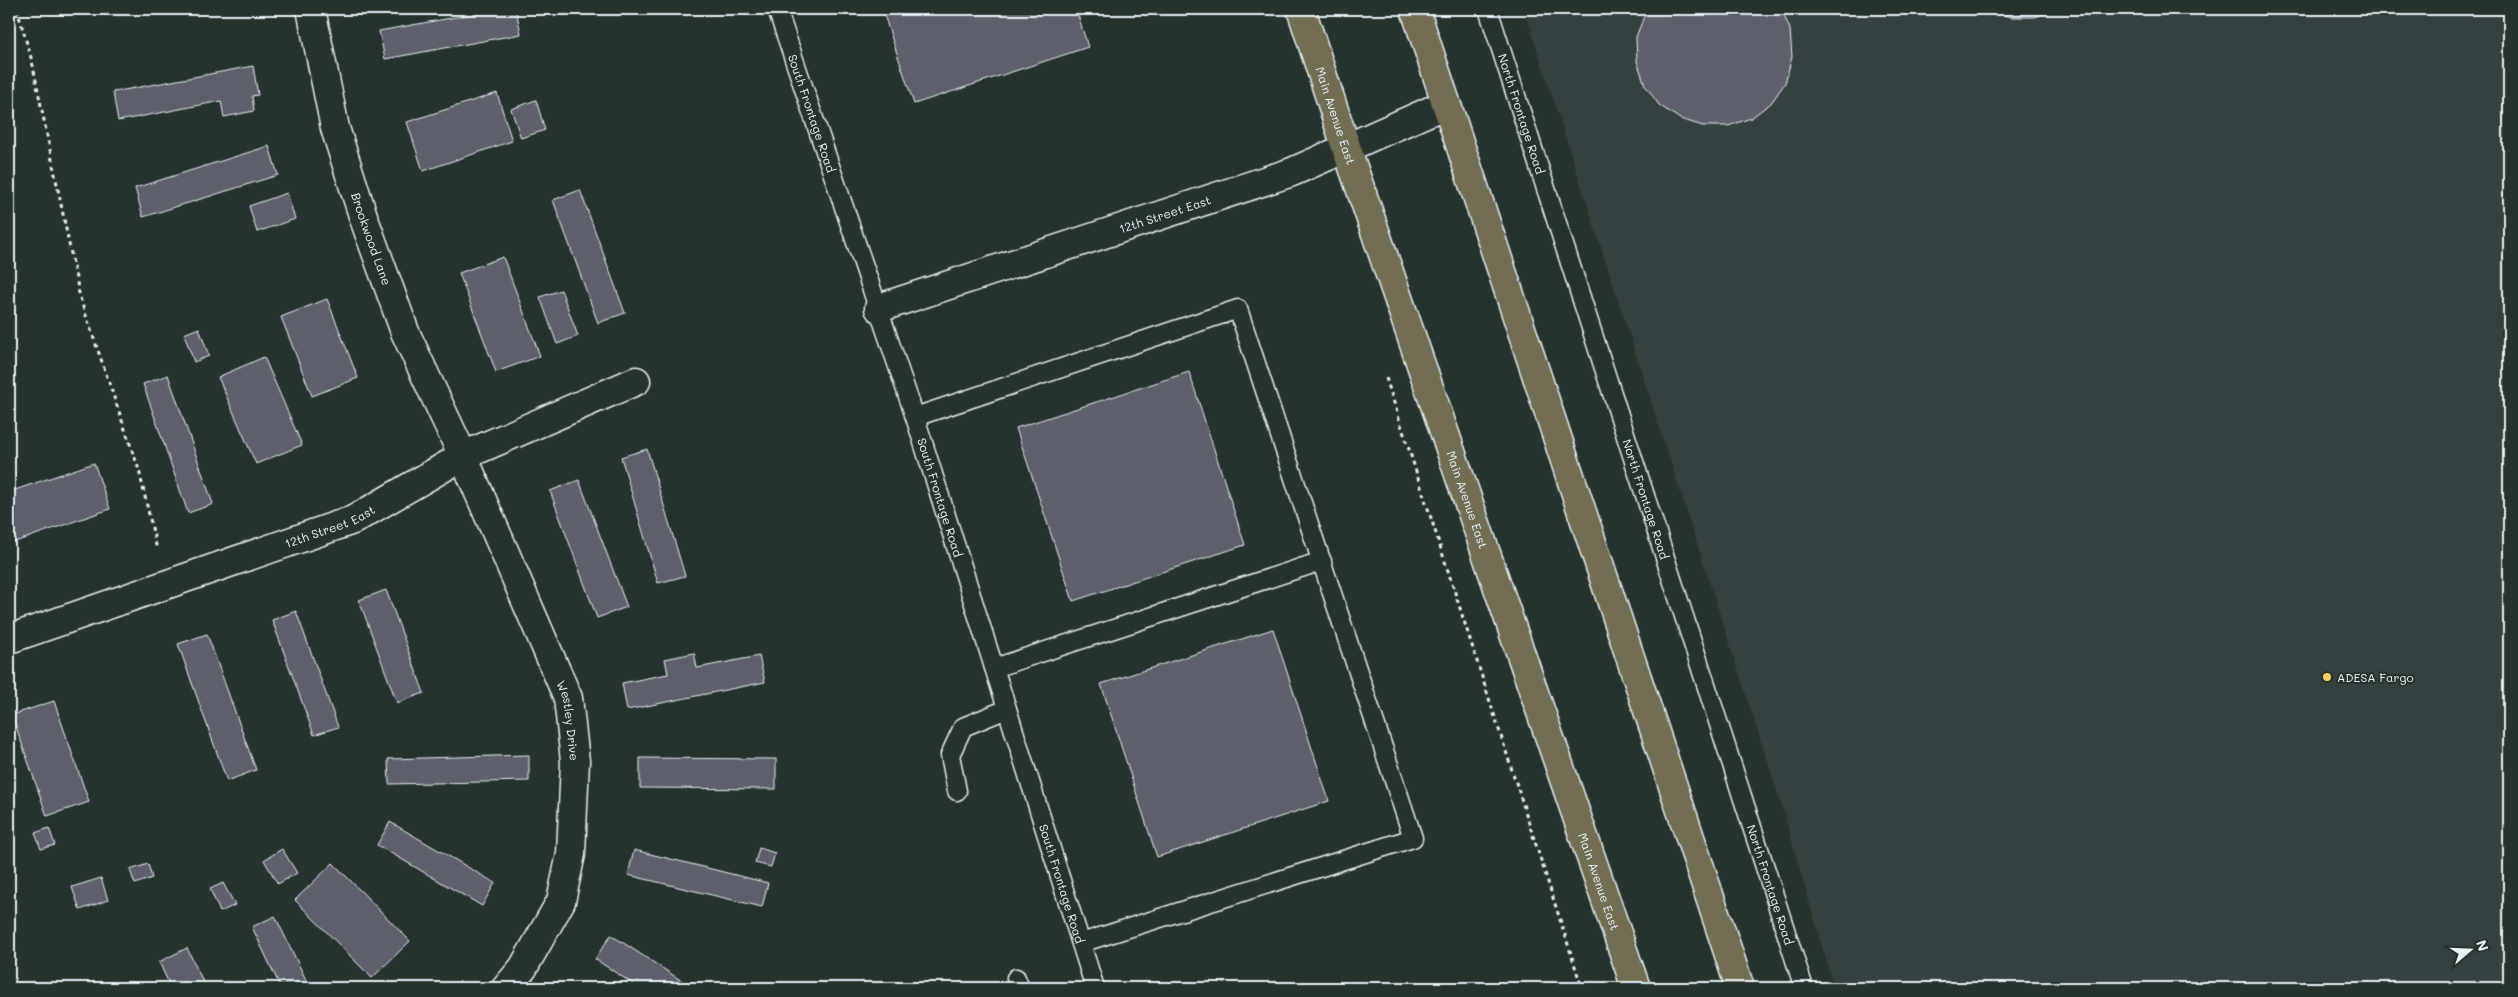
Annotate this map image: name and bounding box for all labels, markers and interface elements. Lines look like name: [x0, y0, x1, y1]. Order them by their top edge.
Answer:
street label: South Frontage Road: [785, 52, 840, 175]
street label: North Frontage Road: [1495, 52, 1549, 176]
street label: Main Avenue East: [1312, 64, 1359, 167]
street label: Brookwood Lane: [348, 190, 395, 287]
street label: 12th Street East: [1117, 191, 1213, 236]
street label: South Frontage Road: [914, 436, 967, 559]
street label: North Frontage Road: [1619, 437, 1673, 562]
street label: Main Avenue East: [1443, 449, 1492, 550]
street label: 12th Street East: [283, 501, 378, 551]
place label: ADESA Fargo: [2337, 669, 2414, 685]
marker: ADESA Fargo: [2321, 671, 2333, 683]
street label: Westley Drive: [553, 678, 583, 761]
street label: South Frontage Road: [1036, 822, 1088, 945]
street label: North Frontage Road: [1744, 822, 1798, 947]
street label: Main Avenue East: [1575, 831, 1623, 932]
north arrow: [2446, 924, 2496, 974]
text: N: [2472, 937, 2493, 954]

